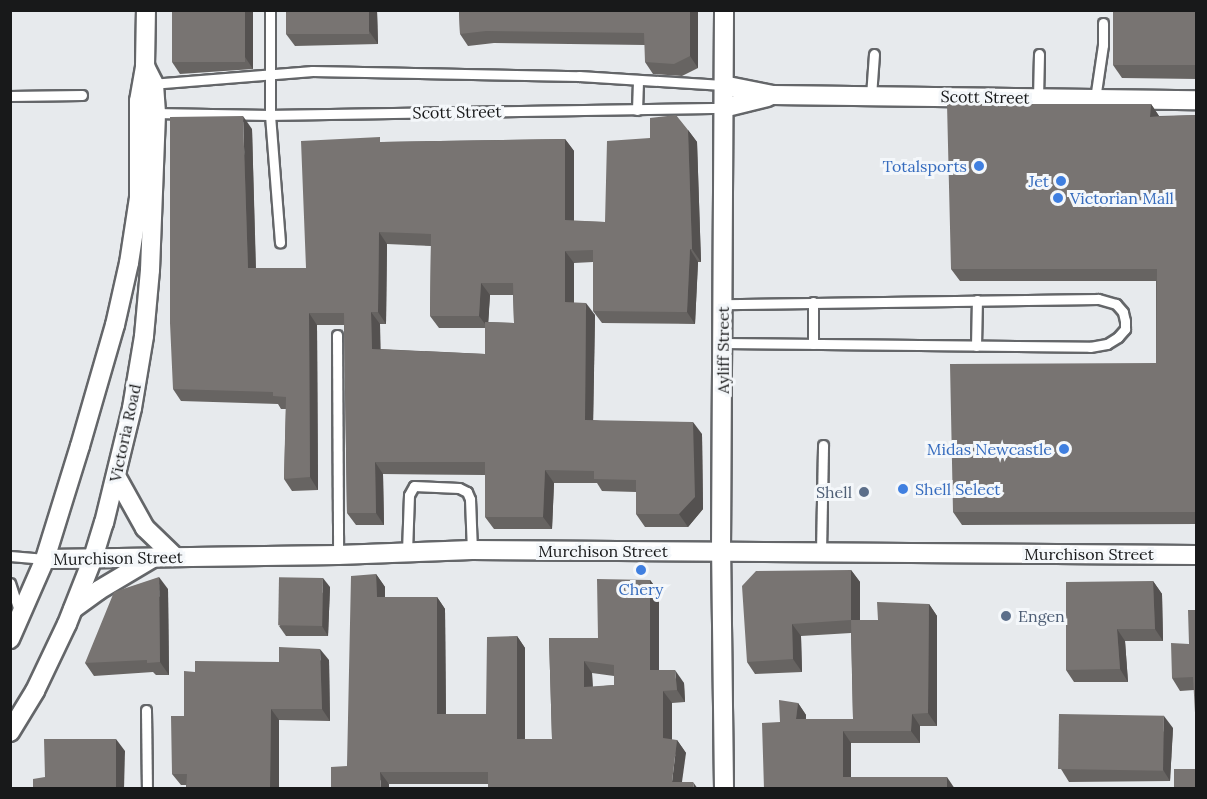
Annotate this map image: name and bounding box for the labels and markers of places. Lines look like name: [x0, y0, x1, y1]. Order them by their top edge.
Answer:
place label: Totalsports: [882, 156, 967, 176]
marker: Totalsports: [972, 159, 986, 173]
place label: Jet: [1029, 171, 1049, 191]
marker: Jet: [1054, 174, 1068, 188]
place label: Victorian Mall: [1070, 188, 1174, 208]
marker: Victorian Mall: [1051, 191, 1065, 205]
place label: Midas Newcastle: [927, 439, 1052, 459]
marker: Midas Newcastle: [1057, 442, 1071, 456]
place label: Shell Select: [915, 479, 1001, 499]
place label: Shell: [816, 482, 852, 502]
marker: Shell Select: [896, 482, 910, 496]
marker: Shell: [857, 485, 871, 499]
marker: Chery: [634, 563, 648, 577]
place label: Chery: [618, 579, 664, 599]
place label: Engen: [1018, 606, 1065, 626]
marker: Engen: [999, 609, 1013, 623]

